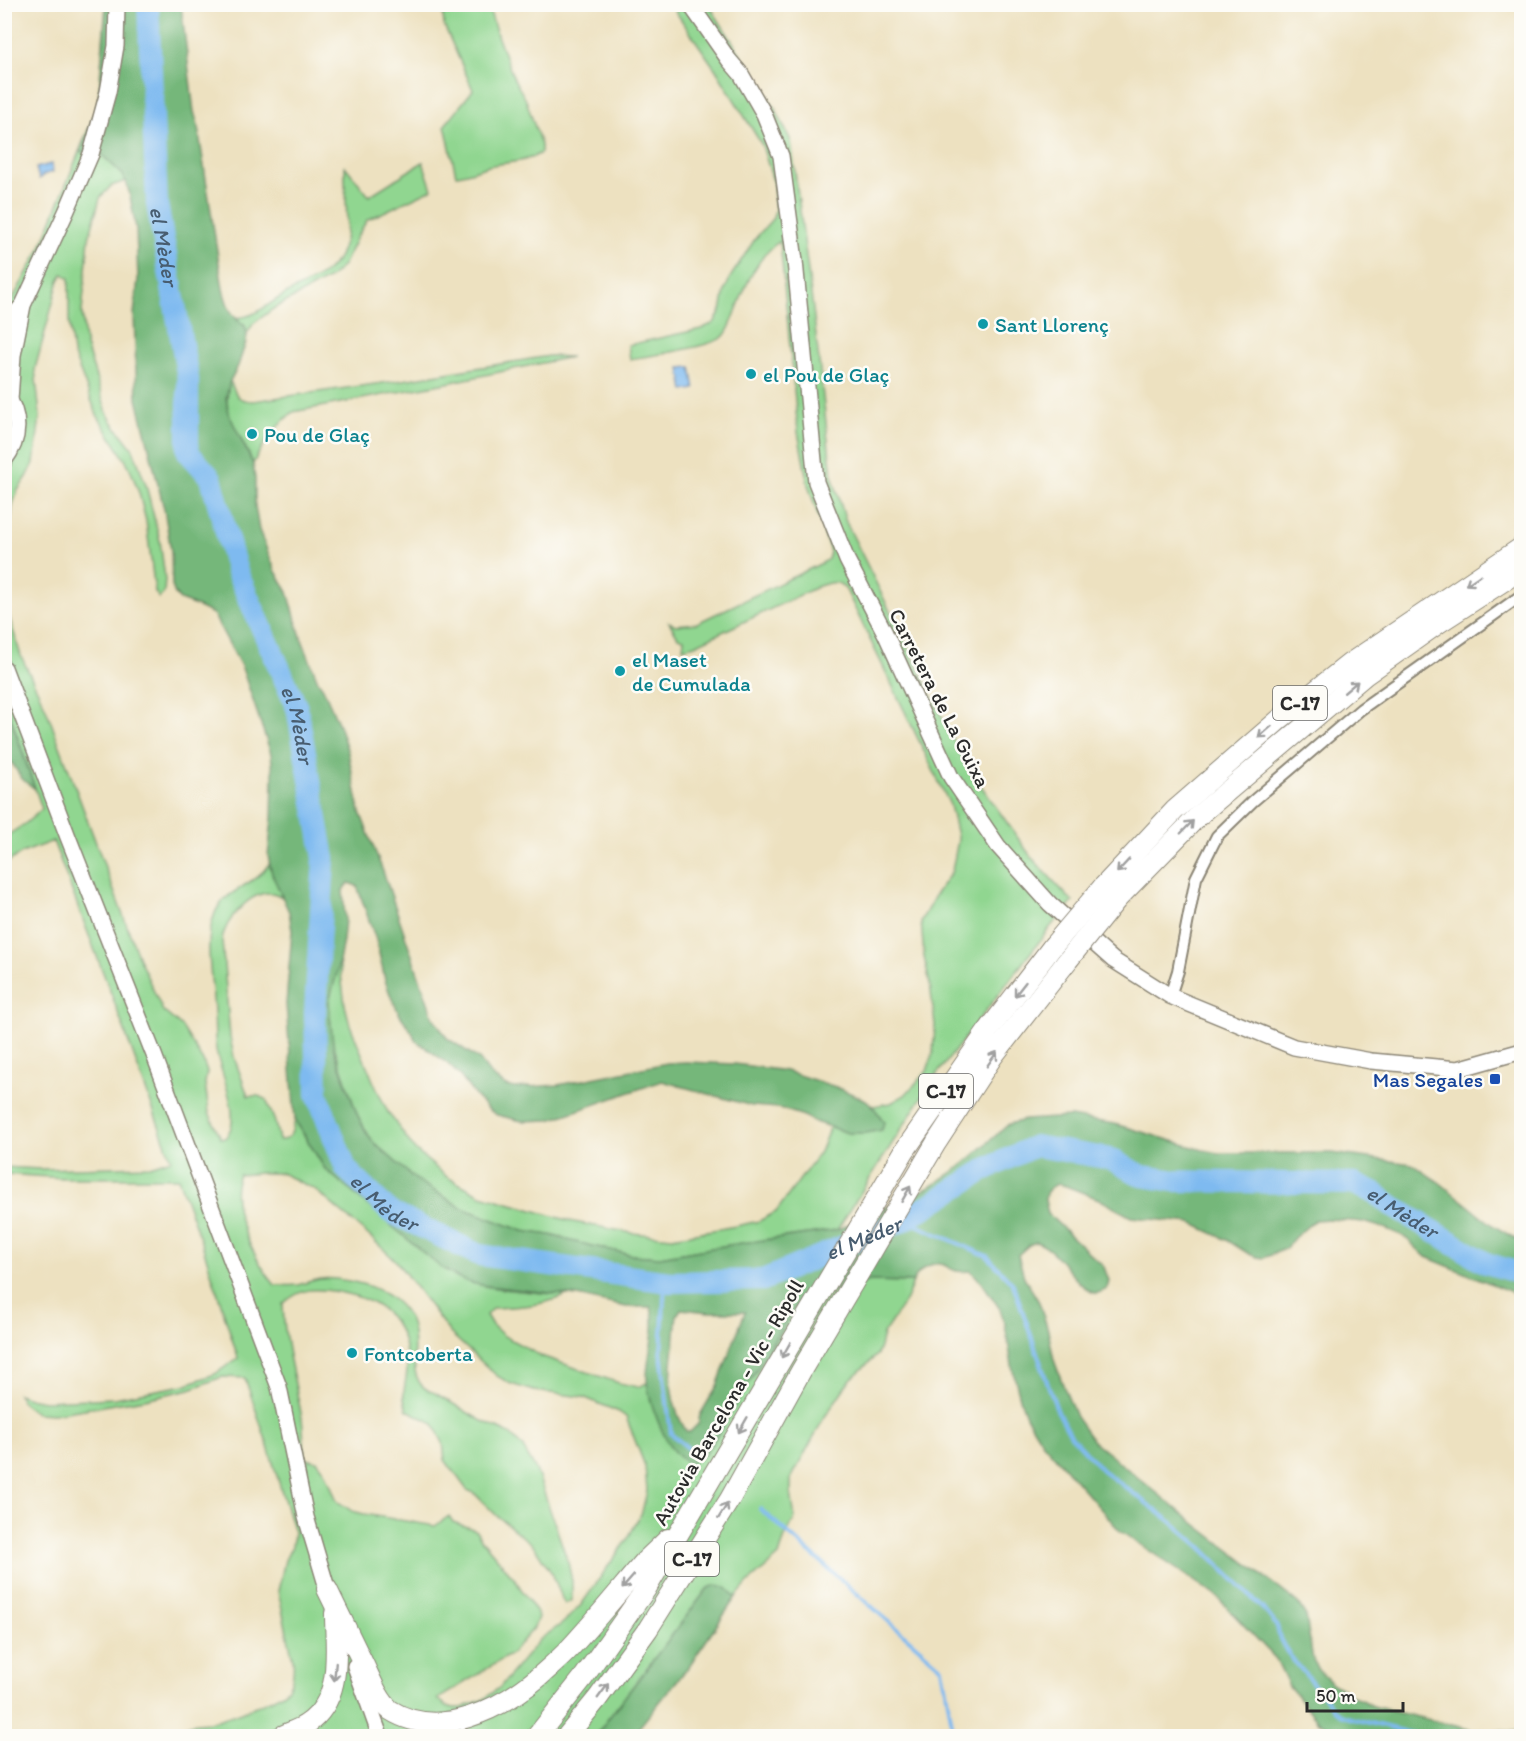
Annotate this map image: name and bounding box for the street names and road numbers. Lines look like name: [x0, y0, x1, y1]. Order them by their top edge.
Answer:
street label: Carretera de La Guixa: [884, 604, 996, 792]
road number: C-17: [1273, 686, 1327, 720]
road number: C-17: [919, 1074, 973, 1108]
street label: Autovia Barcelona - Vic - Ripoll: [647, 1275, 809, 1529]
road number: C-17: [665, 1542, 719, 1576]

